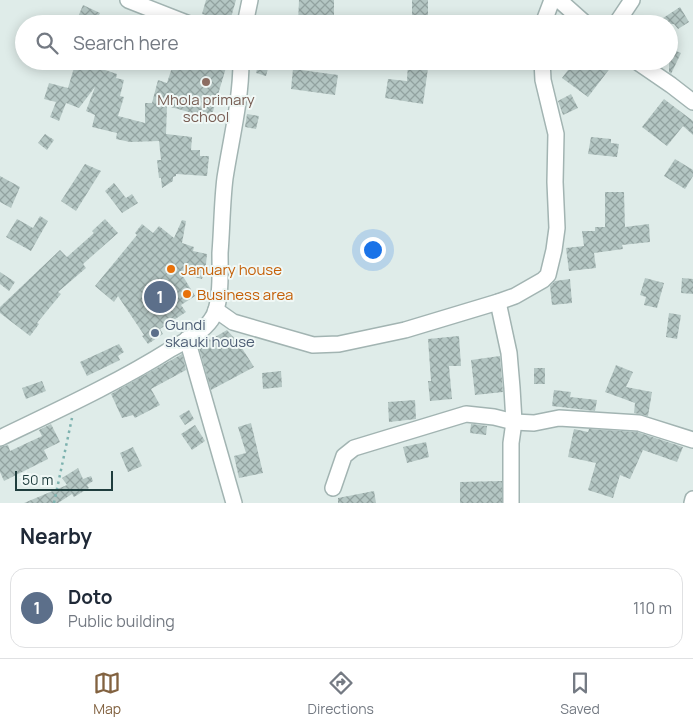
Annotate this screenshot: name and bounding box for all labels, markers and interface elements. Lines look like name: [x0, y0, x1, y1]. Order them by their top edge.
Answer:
search box: [15, 15, 678, 70]
icon: search: [33, 29, 61, 57]
text: Search here: [73, 30, 179, 56]
marker: Mhola primary school: [200, 76, 212, 88]
place label: Mhola primary school: [157, 89, 255, 127]
your location: [360, 237, 386, 263]
place label: January house: [181, 259, 282, 280]
marker: January house: [165, 263, 177, 275]
pin: 1: [144, 278, 176, 316]
place label: Business area: [197, 284, 293, 305]
marker: Business area: [181, 288, 193, 300]
place label: Gundi skauki house: [165, 314, 255, 352]
marker: Gundi skauki house: [149, 327, 161, 339]
scale bar: [15, 468, 112, 491]
text: 50 m: [22, 470, 53, 489]
text: Nearby: [20, 522, 92, 550]
text: Doto: [68, 584, 113, 610]
text: 1: [33, 597, 41, 619]
text: 110 m: [633, 597, 672, 619]
text: Public building: [68, 610, 175, 632]
tab: Map: [93, 669, 121, 718]
tab: Directions: [308, 669, 374, 718]
tab: Saved: [560, 669, 600, 718]

